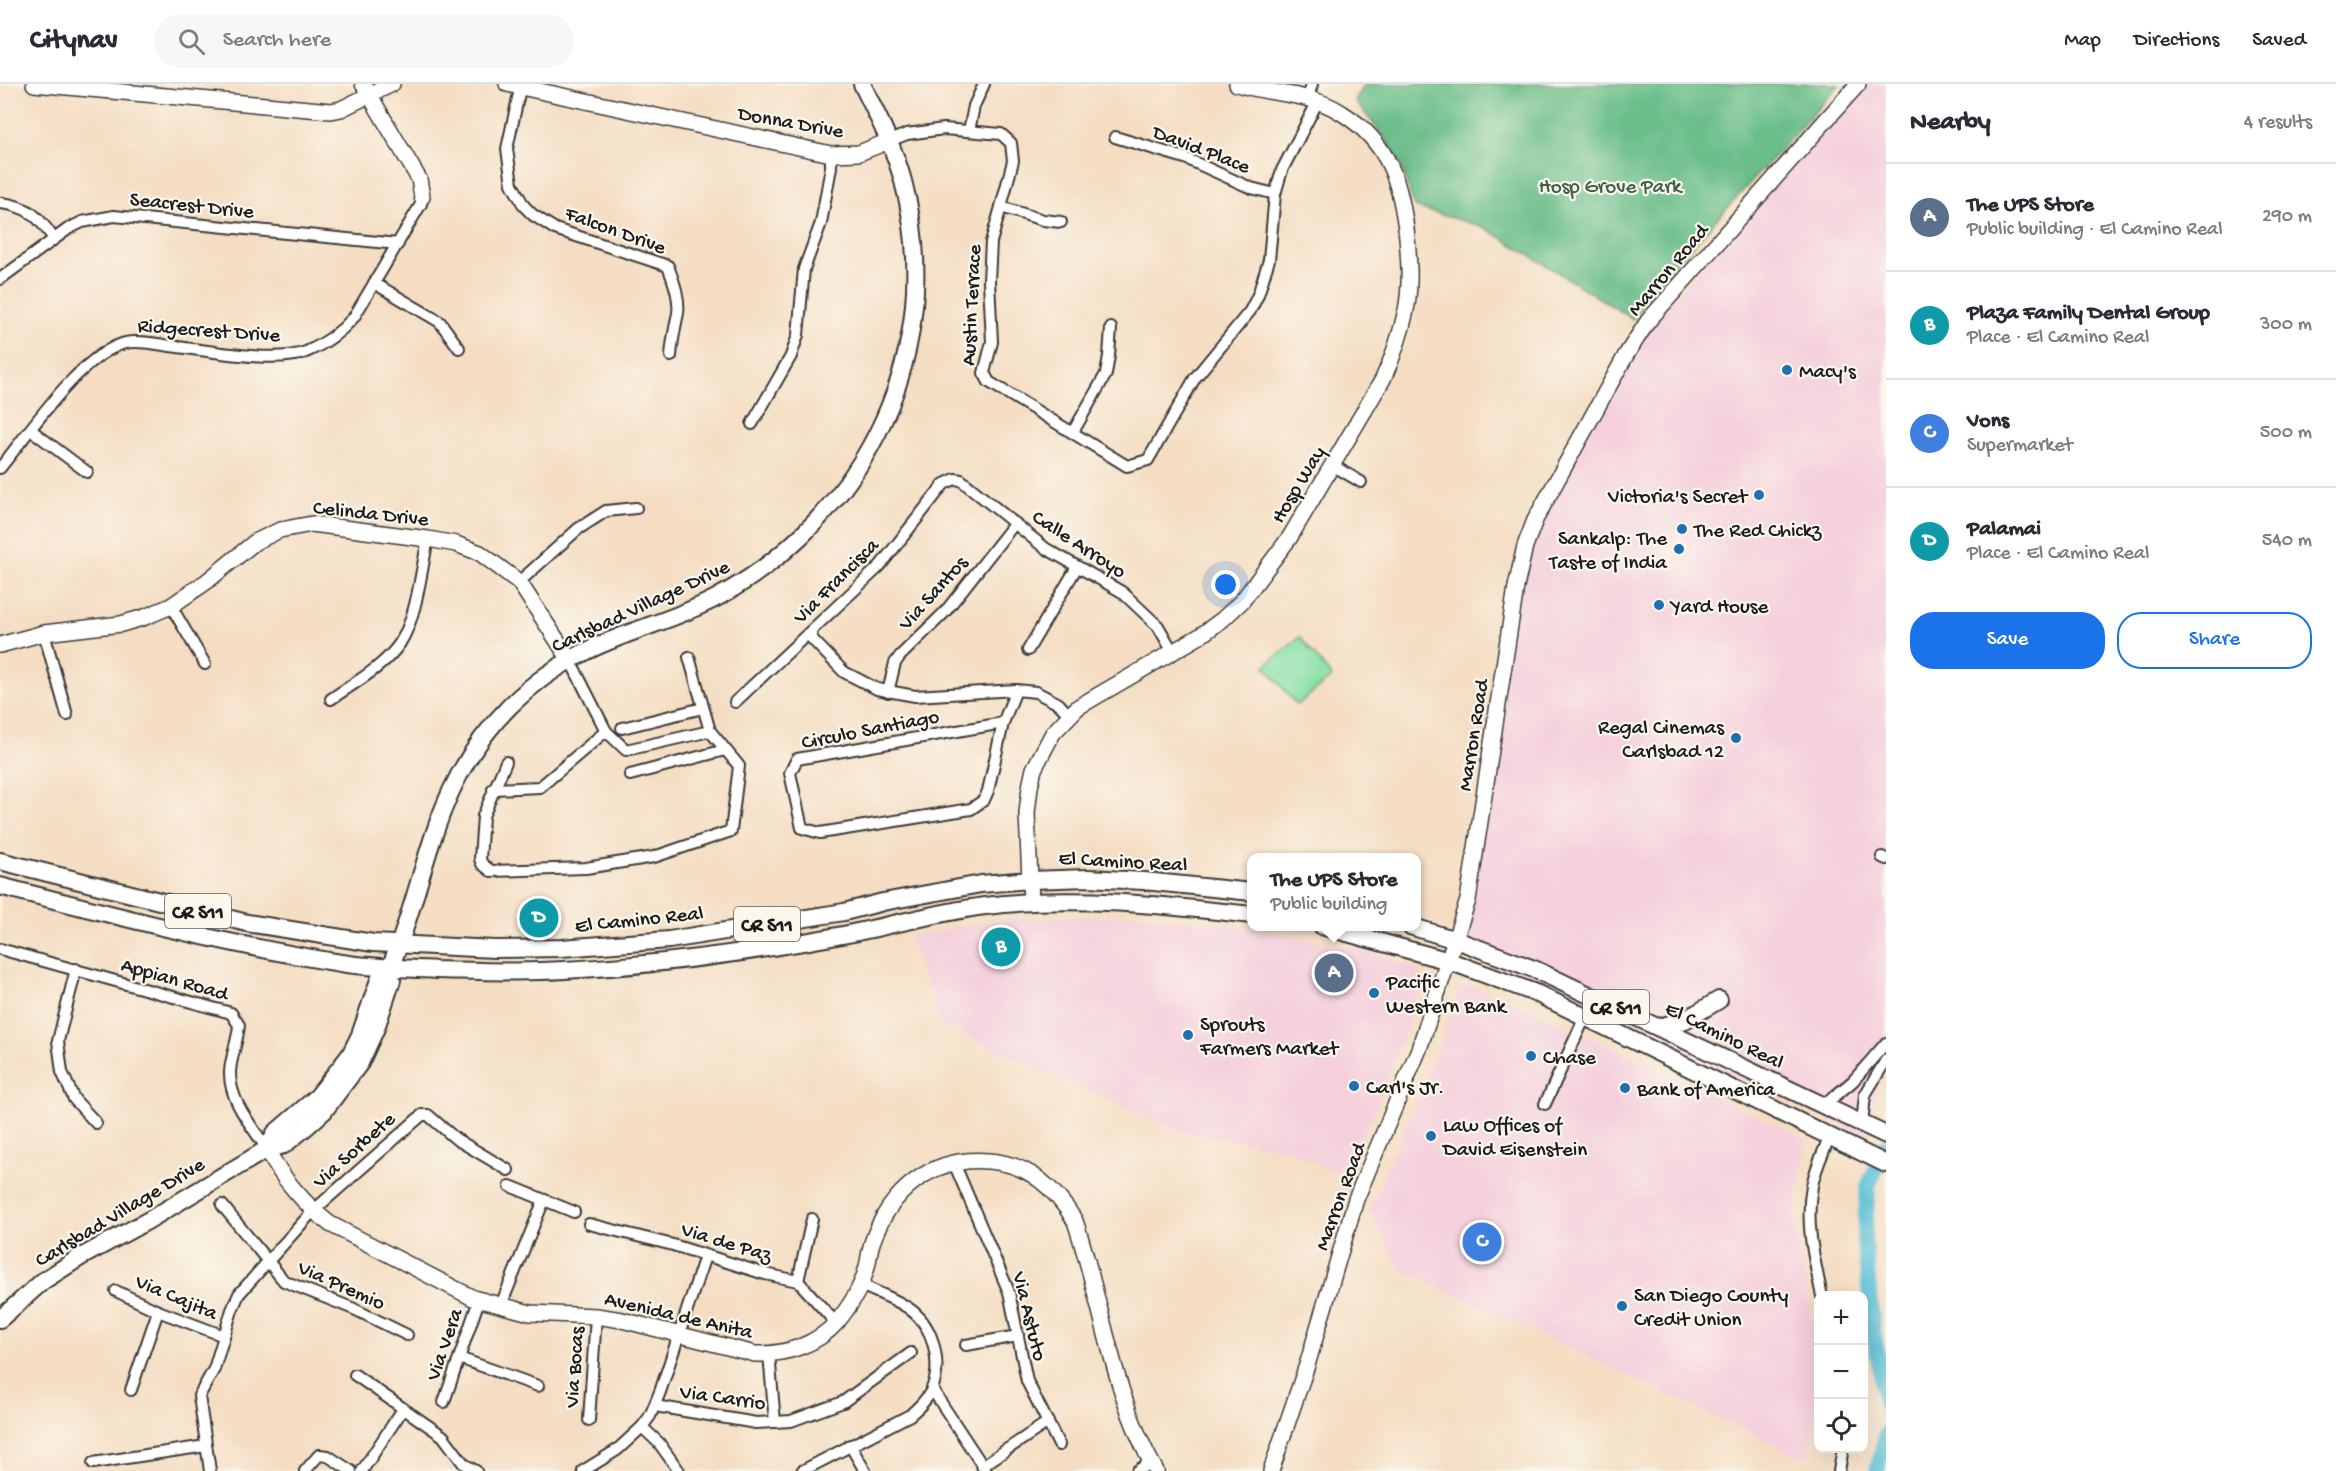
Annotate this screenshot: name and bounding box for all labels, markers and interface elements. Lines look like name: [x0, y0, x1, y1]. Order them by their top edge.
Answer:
search box: [154, 14, 574, 68]
text: Citynav: [30, 25, 118, 58]
icon: search: [175, 25, 208, 58]
text: Search here: [223, 28, 331, 54]
text: Map: [2064, 29, 2101, 54]
text: Directions: [2134, 29, 2219, 54]
text: Saved: [2252, 29, 2306, 54]
street label: Donna Drive: [734, 103, 846, 146]
text: Nearby: [1910, 108, 1991, 139]
text: 4 results: [2244, 112, 2312, 135]
street label: David Place: [1147, 121, 1254, 182]
park label: Hosp Grove Park: [1539, 176, 1684, 201]
street label: Seacrest Drive: [128, 189, 256, 227]
text: The UPS Store: [1967, 193, 2094, 219]
street label: Falcon Drive: [560, 202, 670, 263]
text: A: [1924, 206, 1935, 229]
text: 290 m: [2262, 206, 2312, 229]
street label: Marron Road: [1624, 219, 1717, 323]
text: Public building · El Camino Real: [1967, 219, 2223, 242]
street label: Austin Terrace: [958, 243, 989, 366]
text: Plaza Family Dental Group: [1967, 301, 2210, 327]
text: B: [1924, 314, 1935, 337]
text: 300 m: [2260, 314, 2312, 337]
street label: Ridgecrest Drive: [137, 315, 282, 350]
text: Place · El Camino Real: [1967, 327, 2149, 350]
place label: Macy's: [1799, 361, 1857, 386]
marker: Macy's: [1780, 363, 1794, 377]
text: Vons: [1967, 409, 2009, 435]
text: C: [1924, 422, 1935, 445]
text: 500 m: [2260, 422, 2312, 445]
text: Supermarket: [1967, 435, 2073, 458]
street label: Hosp Way: [1267, 443, 1333, 529]
place label: Victoria's Secret: [1607, 486, 1749, 511]
marker: Victoria's Secret: [1752, 488, 1766, 502]
street label: Celinda Drive: [312, 497, 431, 534]
street label: Calle Arroyo: [1026, 506, 1130, 586]
text: Palamai: [1967, 517, 2041, 543]
place label: The Red Chickz: [1693, 520, 1822, 545]
marker: The Red Chickz: [1675, 522, 1689, 536]
place label: Sankalp: The Taste of India: [1548, 528, 1668, 577]
text: D: [1923, 530, 1936, 553]
text: 540 m: [2262, 530, 2312, 553]
street label: Via Francisca: [789, 533, 886, 631]
marker: Sankalp: The Taste of India: [1672, 542, 1686, 556]
text: Place · El Camino Real: [1967, 543, 2149, 566]
street label: Via Santos: [894, 551, 975, 637]
street label: Carlsbad Village Drive: [548, 555, 736, 660]
your location: [1211, 570, 1240, 599]
place label: Yard House: [1669, 596, 1770, 621]
marker: Yard House: [1652, 598, 1666, 612]
button: Save: [1910, 612, 2105, 669]
button: Share: [2117, 612, 2312, 669]
street label: Marron Road: [1454, 676, 1497, 793]
street label: Circulo Santiago: [800, 706, 942, 757]
place label: Regal Cinemas Carlsbad 12: [1598, 717, 1725, 766]
marker: Regal Cinemas Carlsbad 12: [1729, 731, 1743, 745]
street label: El Camino Real: [1058, 848, 1188, 879]
popup: [1247, 853, 1421, 931]
text: The UPS Store: [1271, 868, 1397, 894]
road number: CR S11: [165, 894, 231, 928]
text: Public building: [1271, 894, 1387, 917]
pin: D: [520, 896, 558, 940]
street label: El Camino Real: [574, 902, 705, 941]
road number: CR S11: [734, 907, 800, 941]
pin: B: [982, 924, 1020, 970]
pin: A: [1314, 950, 1354, 996]
street label: Appian Road: [118, 954, 232, 1009]
place label: Pacific Western Bank: [1385, 972, 1509, 1021]
marker: Pacific Western Bank: [1367, 986, 1381, 1000]
road number: CR S11: [1583, 990, 1649, 1024]
street label: El Camino Real: [1660, 998, 1787, 1077]
place label: Sprouts Farmers Market: [1199, 1014, 1341, 1063]
marker: Sprouts Farmers Market: [1181, 1028, 1195, 1042]
place label: Chase: [1543, 1047, 1597, 1072]
marker: Chase: [1524, 1049, 1538, 1063]
place label: Carl's Jr.: [1366, 1077, 1444, 1102]
marker: Carl's Jr.: [1347, 1079, 1361, 1093]
place label: Bank of America: [1636, 1079, 1776, 1104]
marker: Bank of America: [1618, 1081, 1632, 1095]
street label: Via Sorbete: [308, 1107, 403, 1196]
place label: Law Offices of David Eisenstein: [1441, 1115, 1587, 1164]
marker: Law Offices of David Eisenstein: [1424, 1129, 1438, 1143]
street label: Marron Road: [1311, 1138, 1374, 1254]
street label: Carlsbad Village Drive: [31, 1153, 211, 1275]
street label: Via de Paz: [677, 1218, 775, 1270]
pin: C: [1462, 1220, 1502, 1264]
street label: Via Premio: [292, 1256, 388, 1318]
street label: Via Astuto: [1004, 1269, 1051, 1364]
street label: Via Cajita: [130, 1270, 222, 1328]
place label: San Diego County Credit Union: [1634, 1285, 1788, 1334]
street label: Avenida de Anita: [602, 1288, 756, 1347]
map controls: [1814, 1291, 1868, 1453]
button: +: [1814, 1291, 1868, 1345]
marker: San Diego County Credit Union: [1615, 1299, 1629, 1313]
street label: Via Vera: [422, 1305, 471, 1385]
street label: Via Bocas: [561, 1325, 592, 1410]
button: −: [1814, 1345, 1868, 1399]
street label: Via Carrio: [677, 1381, 767, 1418]
button: locate: [1814, 1399, 1868, 1453]

